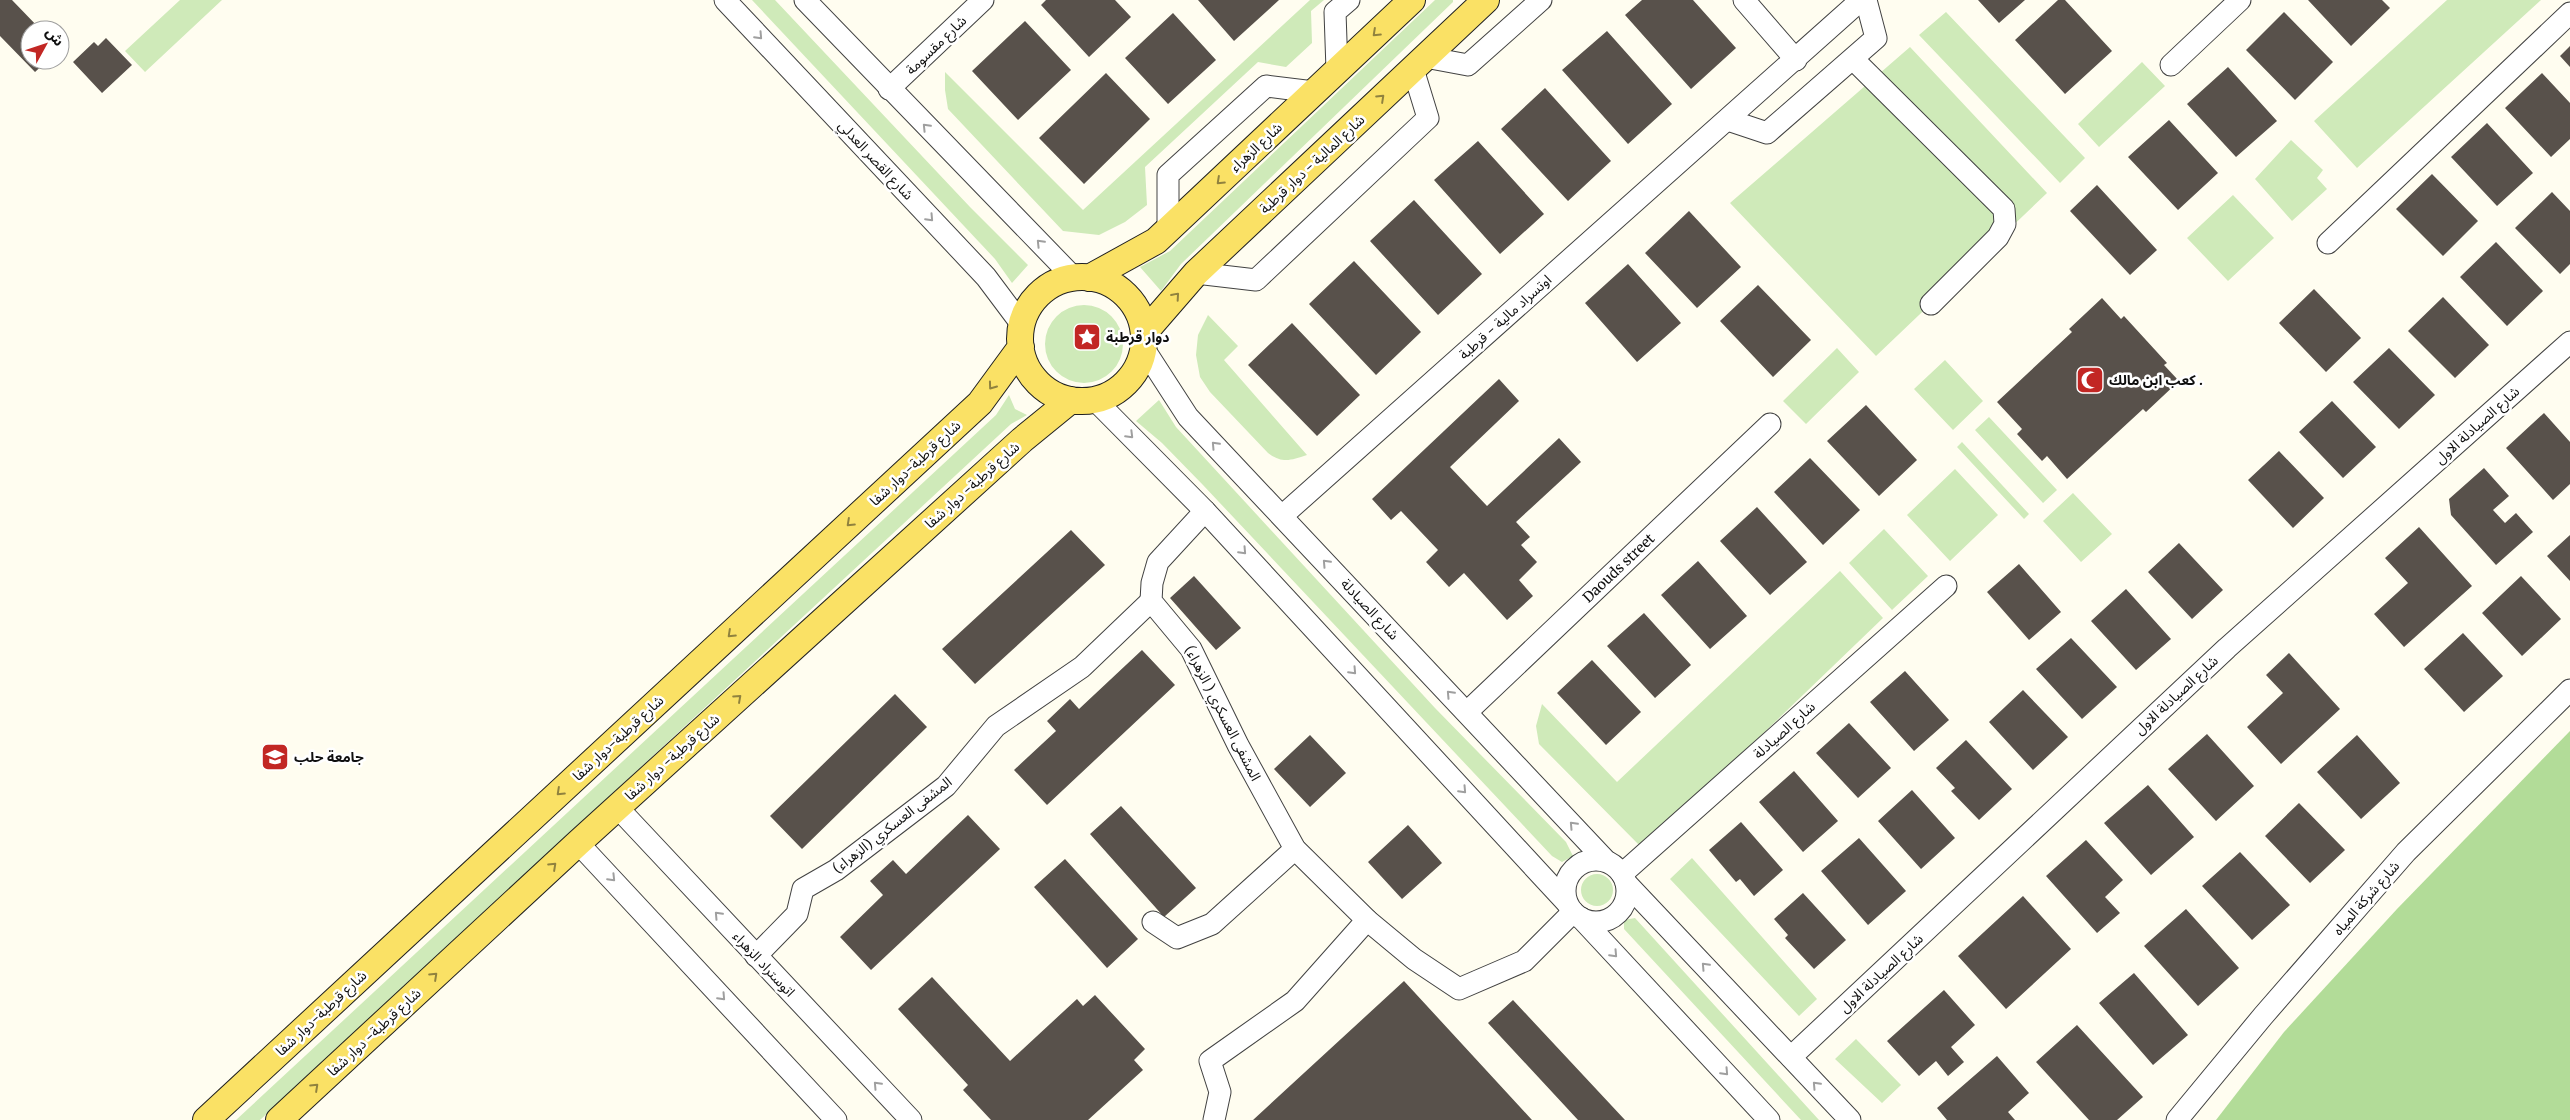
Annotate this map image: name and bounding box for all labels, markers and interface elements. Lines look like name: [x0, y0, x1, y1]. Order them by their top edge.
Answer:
street label: شارع مقسومة: [902, 12, 972, 80]
north arrow: [20, 20, 70, 70]
text: ش: [42, 24, 68, 50]
one-way arrow: [1373, 27, 1382, 36]
one-way arrow: [753, 30, 762, 39]
one-way arrow: [1375, 95, 1384, 104]
street label: شارع المالية - دوار قرطبة: [1256, 111, 1370, 219]
street label: شارع القصر العدلي: [833, 116, 917, 205]
street label: شارع الزهراء: [1226, 118, 1287, 177]
one-way arrow: [923, 124, 932, 133]
one-way arrow: [1216, 175, 1225, 184]
one-way arrow: [924, 212, 933, 221]
one-way arrow: [1036, 240, 1045, 249]
street label: اوتسراد مالية - قرطبة: [1455, 271, 1555, 363]
one-way arrow: [1171, 293, 1180, 302]
place icon: دوار قرطبة: [1072, 322, 1102, 352]
place label: دوار قرطبة: [1106, 328, 1170, 346]
mosque icon: كعب ابن مالك .: [2075, 365, 2105, 395]
place label: كعب ابن مالك .: [2109, 371, 2203, 389]
one-way arrow: [989, 380, 998, 390]
street label: شارع الصيادلة الاول: [2431, 382, 2525, 469]
street label: شارع قرطبة-دوار شفا: [866, 416, 966, 511]
one-way arrow: [1124, 429, 1133, 438]
street label: شارع قرطبة- دوار شفا: [921, 438, 1024, 534]
one-way arrow: [1212, 441, 1221, 450]
one-way arrow: [847, 517, 856, 526]
street label: Daouds street: [1579, 529, 1659, 606]
one-way arrow: [1237, 546, 1246, 555]
one-way arrow: [1323, 559, 1332, 568]
street label: شارع الصيادلة: [1336, 575, 1403, 645]
one-way arrow: [727, 628, 736, 637]
street label: المشفى العسكري ( الزهراء): [1179, 642, 1265, 785]
street label: شارع الصيادلة الاول: [2130, 652, 2223, 740]
one-way arrow: [1347, 665, 1356, 674]
one-way arrow: [1447, 690, 1456, 699]
street label: شارع قرطبة-دوار شفا: [569, 691, 669, 786]
one-way arrow: [732, 695, 741, 704]
street label: شارع الصيادلة: [1749, 697, 1820, 764]
street label: شارع قرطبة- دوار شفا: [621, 710, 724, 806]
school or university icon: جامعة حلب: [260, 742, 290, 772]
place label: جامعة حلب: [294, 748, 364, 766]
street label: المشفى العسكري (الزهراء): [829, 773, 957, 879]
one-way arrow: [1457, 785, 1466, 794]
one-way arrow: [557, 786, 566, 795]
one-way arrow: [1570, 822, 1579, 831]
street label: شارع شركة المياه: [2329, 857, 2405, 940]
one-way arrow: [547, 863, 556, 872]
one-way arrow: [606, 872, 615, 881]
one-way arrow: [715, 912, 724, 921]
street label: اتوستراد الزهراء: [729, 927, 799, 1001]
street label: شارع الصيادلة الاول: [1835, 930, 1928, 1018]
one-way arrow: [1608, 948, 1617, 957]
one-way arrow: [1702, 963, 1711, 972]
street label: شارع قرطبة-دوار شفا: [272, 966, 372, 1061]
one-way arrow: [428, 973, 437, 982]
street label: شارع قرطبة- دوار شفا: [324, 984, 426, 1081]
one-way arrow: [716, 991, 725, 1000]
one-way arrow: [1719, 1067, 1728, 1076]
one-way arrow: [874, 1081, 883, 1090]
one-way arrow: [1813, 1081, 1822, 1090]
one-way arrow: [309, 1084, 318, 1093]

